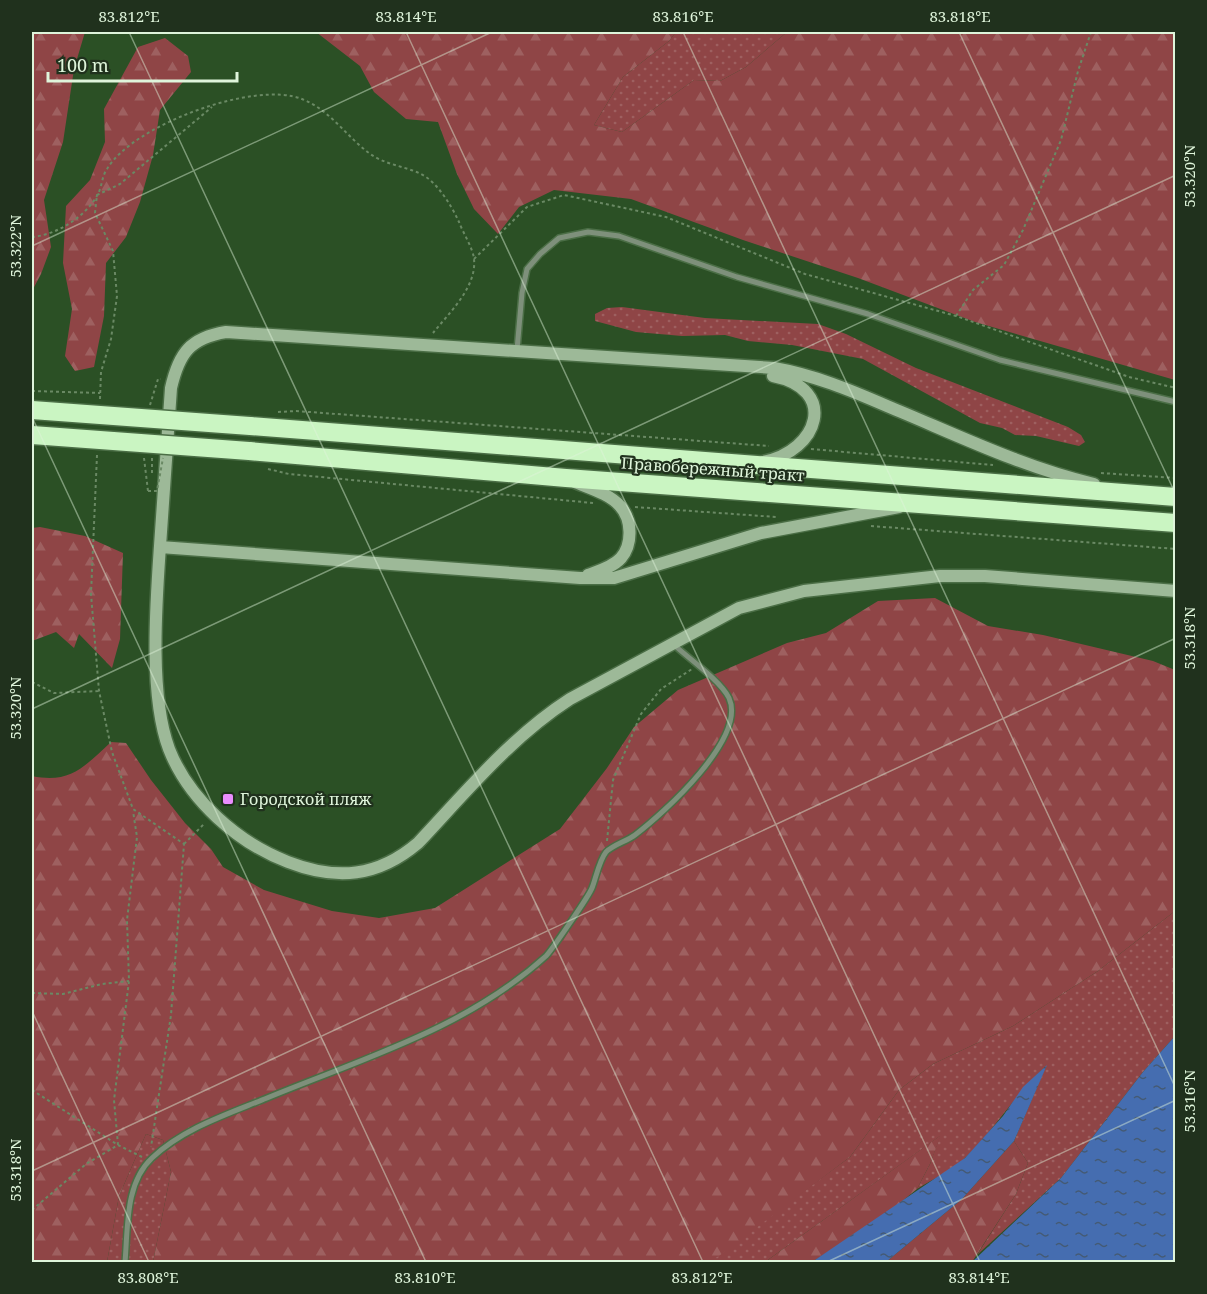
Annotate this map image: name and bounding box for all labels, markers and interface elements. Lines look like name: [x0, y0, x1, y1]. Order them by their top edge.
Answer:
text: 83.812°E: [98, 6, 160, 26]
text: 83.814°E: [375, 6, 437, 26]
text: 83.816°E: [652, 6, 714, 26]
text: 83.818°E: [929, 6, 991, 26]
scale bar: [48, 45, 237, 83]
text: 100 m: [57, 53, 109, 77]
text: 53.320°N: [1179, 144, 1199, 208]
text: 53.322°N: [5, 214, 25, 278]
street label: Правобережный тракт: [620, 452, 806, 486]
text: 53.318°N: [1179, 606, 1199, 670]
text: 53.320°N: [5, 676, 25, 740]
place label: Городской пляж: [240, 788, 372, 810]
marker: Городской пляж: [221, 792, 235, 806]
text: 53.316°N: [1179, 1069, 1199, 1133]
text: 53.318°N: [5, 1138, 25, 1202]
text: 83.808°E: [117, 1267, 179, 1287]
text: 83.810°E: [394, 1267, 456, 1287]
text: 83.812°E: [671, 1267, 733, 1287]
text: 83.814°E: [948, 1267, 1010, 1287]

